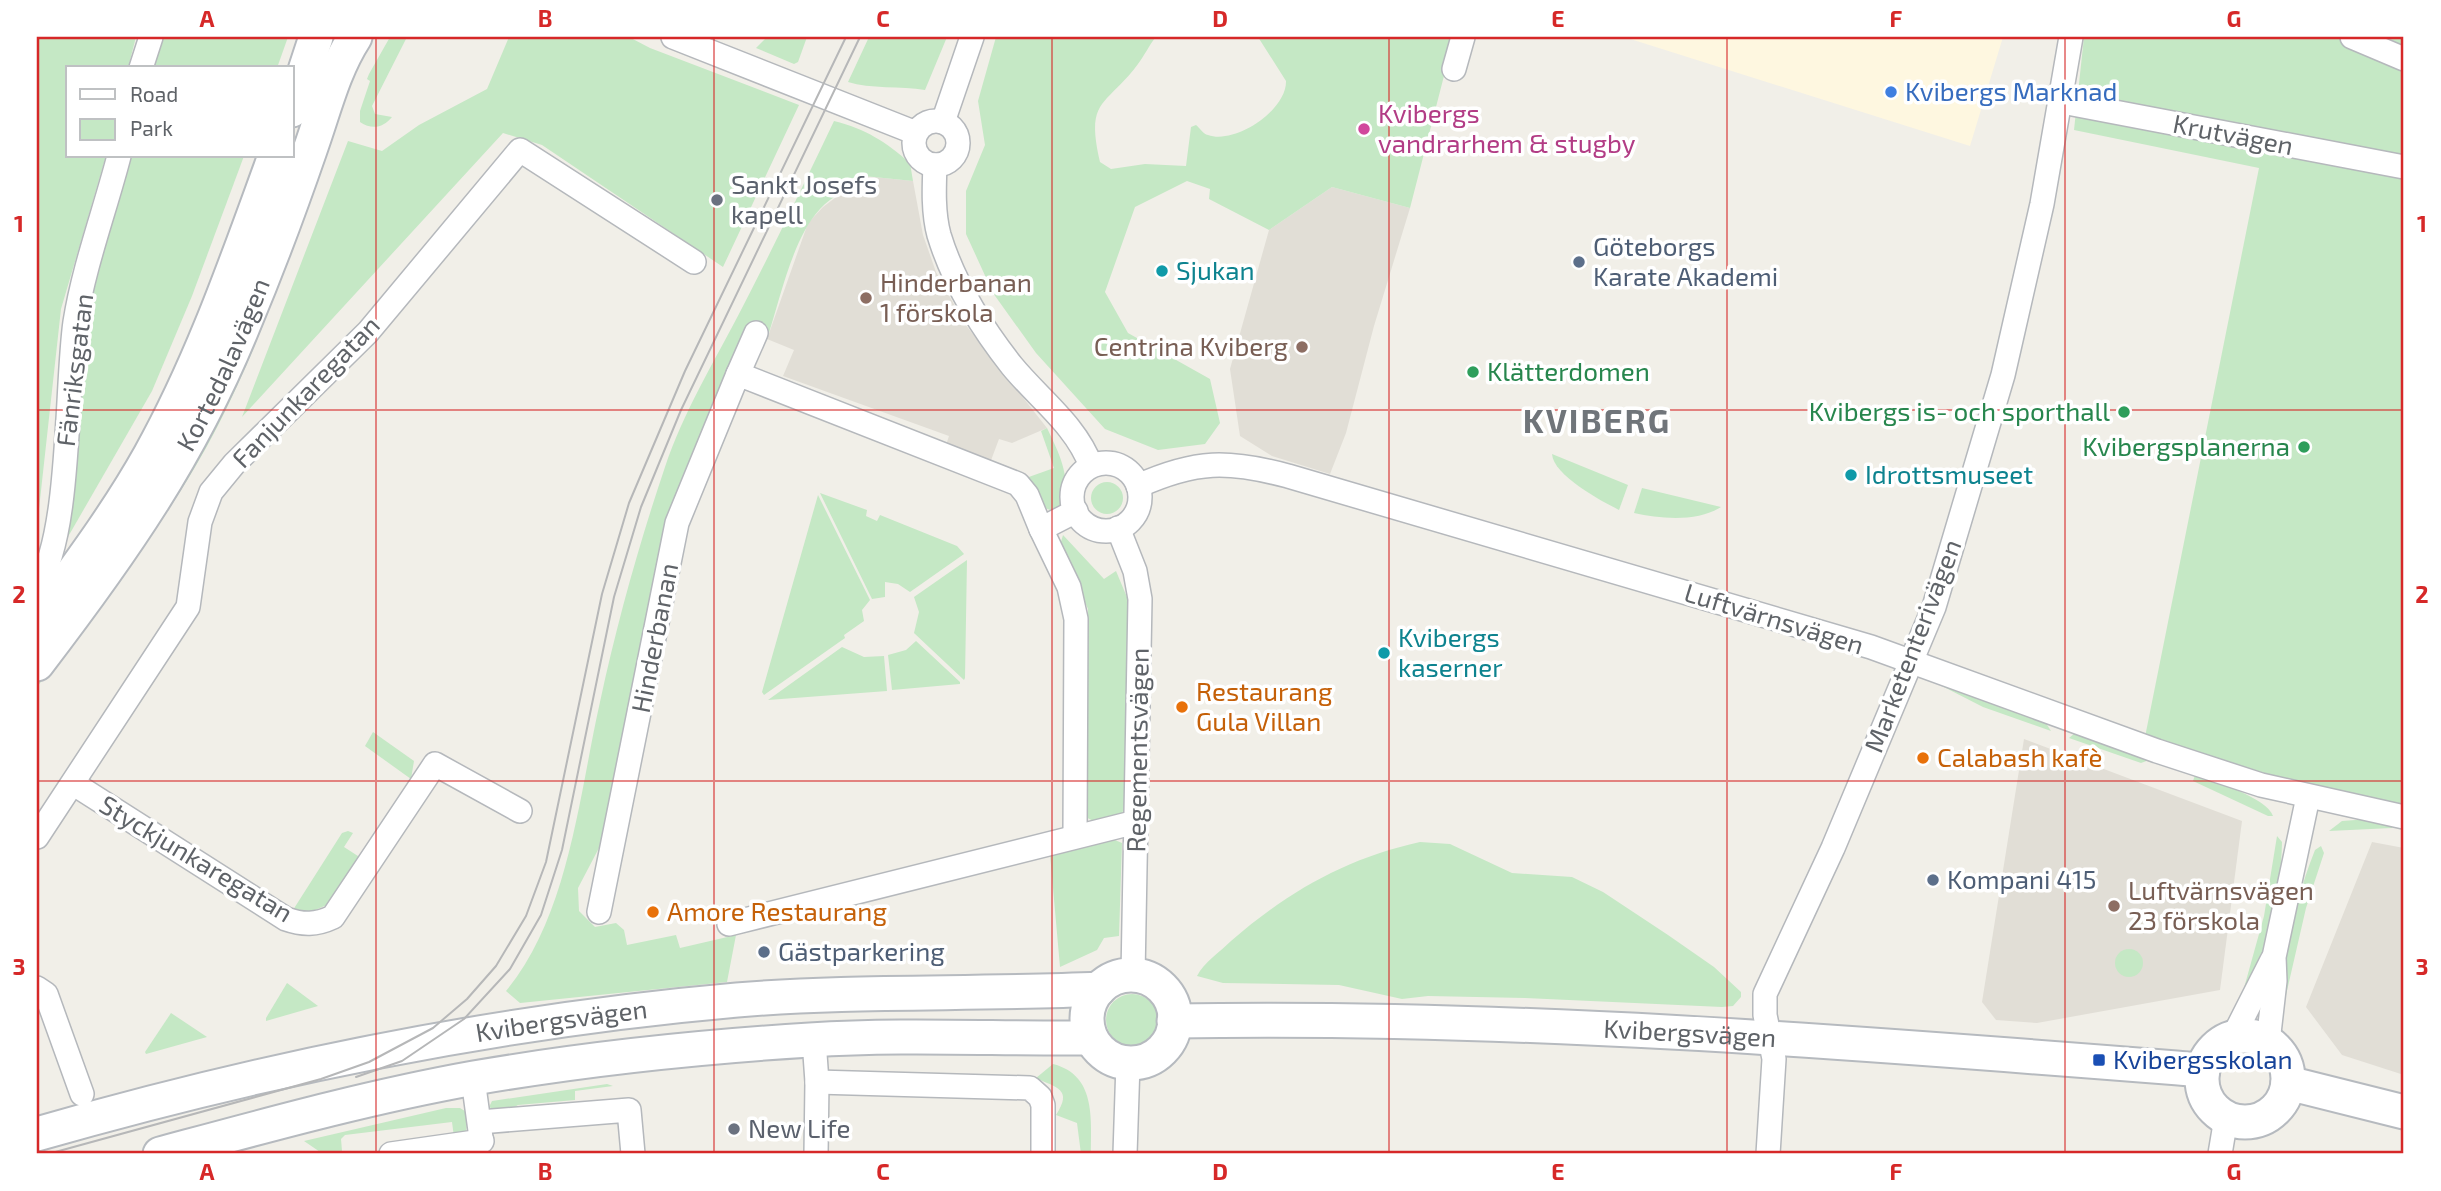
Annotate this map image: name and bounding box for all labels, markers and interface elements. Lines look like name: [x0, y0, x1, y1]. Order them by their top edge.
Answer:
text: A: [199, 4, 215, 32]
text: B: [538, 4, 552, 32]
text: C: [876, 4, 890, 32]
text: D: [1212, 4, 1228, 32]
text: E: [1551, 4, 1565, 32]
text: F: [1890, 4, 1903, 32]
text: G: [2227, 4, 2241, 32]
legend: [66, 66, 294, 158]
place label: Kvibergs Marknad: [1905, 75, 2118, 106]
text: Road: [130, 81, 178, 106]
marker: Kvibergs Marknad: [1883, 84, 1899, 100]
place label: Kvibergs vandrarhem & stugby: [1378, 97, 1636, 158]
street label: Krutvägen: [2170, 107, 2296, 160]
text: Park: [130, 115, 173, 140]
marker: Kvibergs vandrarhem & stugby: [1356, 121, 1372, 137]
place label: Sankt Josefs kapell: [731, 168, 877, 229]
marker: Sankt Josefs kapell: [709, 192, 725, 208]
text: 1: [14, 209, 24, 237]
text: 1: [2417, 209, 2427, 237]
place label: Göteborgs Karate Akademi: [1593, 230, 1778, 291]
place label: Sjukan: [1176, 254, 1255, 285]
marker: Göteborgs Karate Akademi: [1571, 254, 1587, 270]
marker: Sjukan: [1154, 263, 1170, 279]
place label: Hinderbanan 1 förskola: [880, 266, 1032, 327]
street label: Kortedalavägen: [169, 273, 275, 456]
marker: Hinderbanan 1 förskola: [858, 290, 874, 306]
street label: Fänriksgatan: [49, 291, 98, 448]
street label: Fanjunkaregatan: [225, 309, 385, 473]
place label: Centrina Kviberg: [1094, 330, 1288, 361]
marker: Centrina Kviberg: [1294, 339, 1310, 355]
place label: Klätterdomen: [1487, 355, 1650, 386]
marker: Klätterdomen: [1465, 364, 1481, 380]
place label: Kvibergs is- och sporthall: [1809, 395, 2110, 426]
district label: KVIBERG: [1523, 400, 1671, 440]
marker: Kvibergs is- och sporthall: [2116, 404, 2132, 420]
place label: Kvibergsplanerna: [2082, 430, 2290, 461]
marker: Kvibergsplanerna: [2296, 439, 2312, 455]
place label: Idrottsmuseet: [1865, 458, 2033, 489]
marker: Idrottsmuseet: [1843, 467, 1859, 483]
street label: Marketenterivägen: [1857, 535, 1966, 756]
street label: Hinderbanan: [624, 560, 683, 715]
street label: Luftvärnsvägen: [1681, 576, 1868, 660]
text: 2: [12, 580, 26, 608]
text: 2: [2415, 580, 2429, 608]
place label: Kvibergs kaserner: [1398, 621, 1503, 682]
marker: Kvibergs kaserner: [1376, 645, 1392, 661]
street label: Regementsvägen: [1119, 647, 1154, 853]
place label: Restaurang Gula Villan: [1196, 675, 1332, 736]
marker: Restaurang Gula Villan: [1174, 699, 1190, 715]
place label: Calabash kafè: [1937, 741, 2102, 772]
marker: Calabash kafè: [1915, 750, 1931, 766]
street label: Styckjunkaregatan: [95, 788, 299, 928]
place label: Kompani 415: [1947, 863, 2097, 894]
marker: Kompani 415: [1925, 872, 1941, 888]
place label: Luftvärnsvägen 23 förskola: [2128, 874, 2314, 935]
place label: Amore Restaurang: [667, 895, 887, 926]
marker: Luftvärnsvägen 23 förskola: [2106, 898, 2122, 914]
marker: Amore Restaurang: [645, 904, 661, 920]
place label: Gästparkering: [778, 935, 945, 966]
marker: Gästparkering: [756, 944, 772, 960]
text: 3: [12, 952, 26, 980]
text: 3: [2415, 952, 2429, 980]
street label: Kvibergsvägen: [473, 992, 649, 1047]
street label: Kvibergsvägen: [1603, 1012, 1777, 1052]
place label: Kvibergsskolan: [2113, 1043, 2293, 1074]
marker: Kvibergsskolan: [2091, 1052, 2107, 1068]
place label: New Life: [748, 1112, 850, 1143]
marker: New Life: [726, 1121, 742, 1137]
text: A: [199, 1157, 215, 1185]
text: B: [538, 1157, 552, 1185]
text: C: [876, 1157, 890, 1185]
text: D: [1212, 1157, 1228, 1185]
text: E: [1551, 1157, 1565, 1185]
text: F: [1890, 1157, 1903, 1185]
text: G: [2227, 1157, 2241, 1185]

